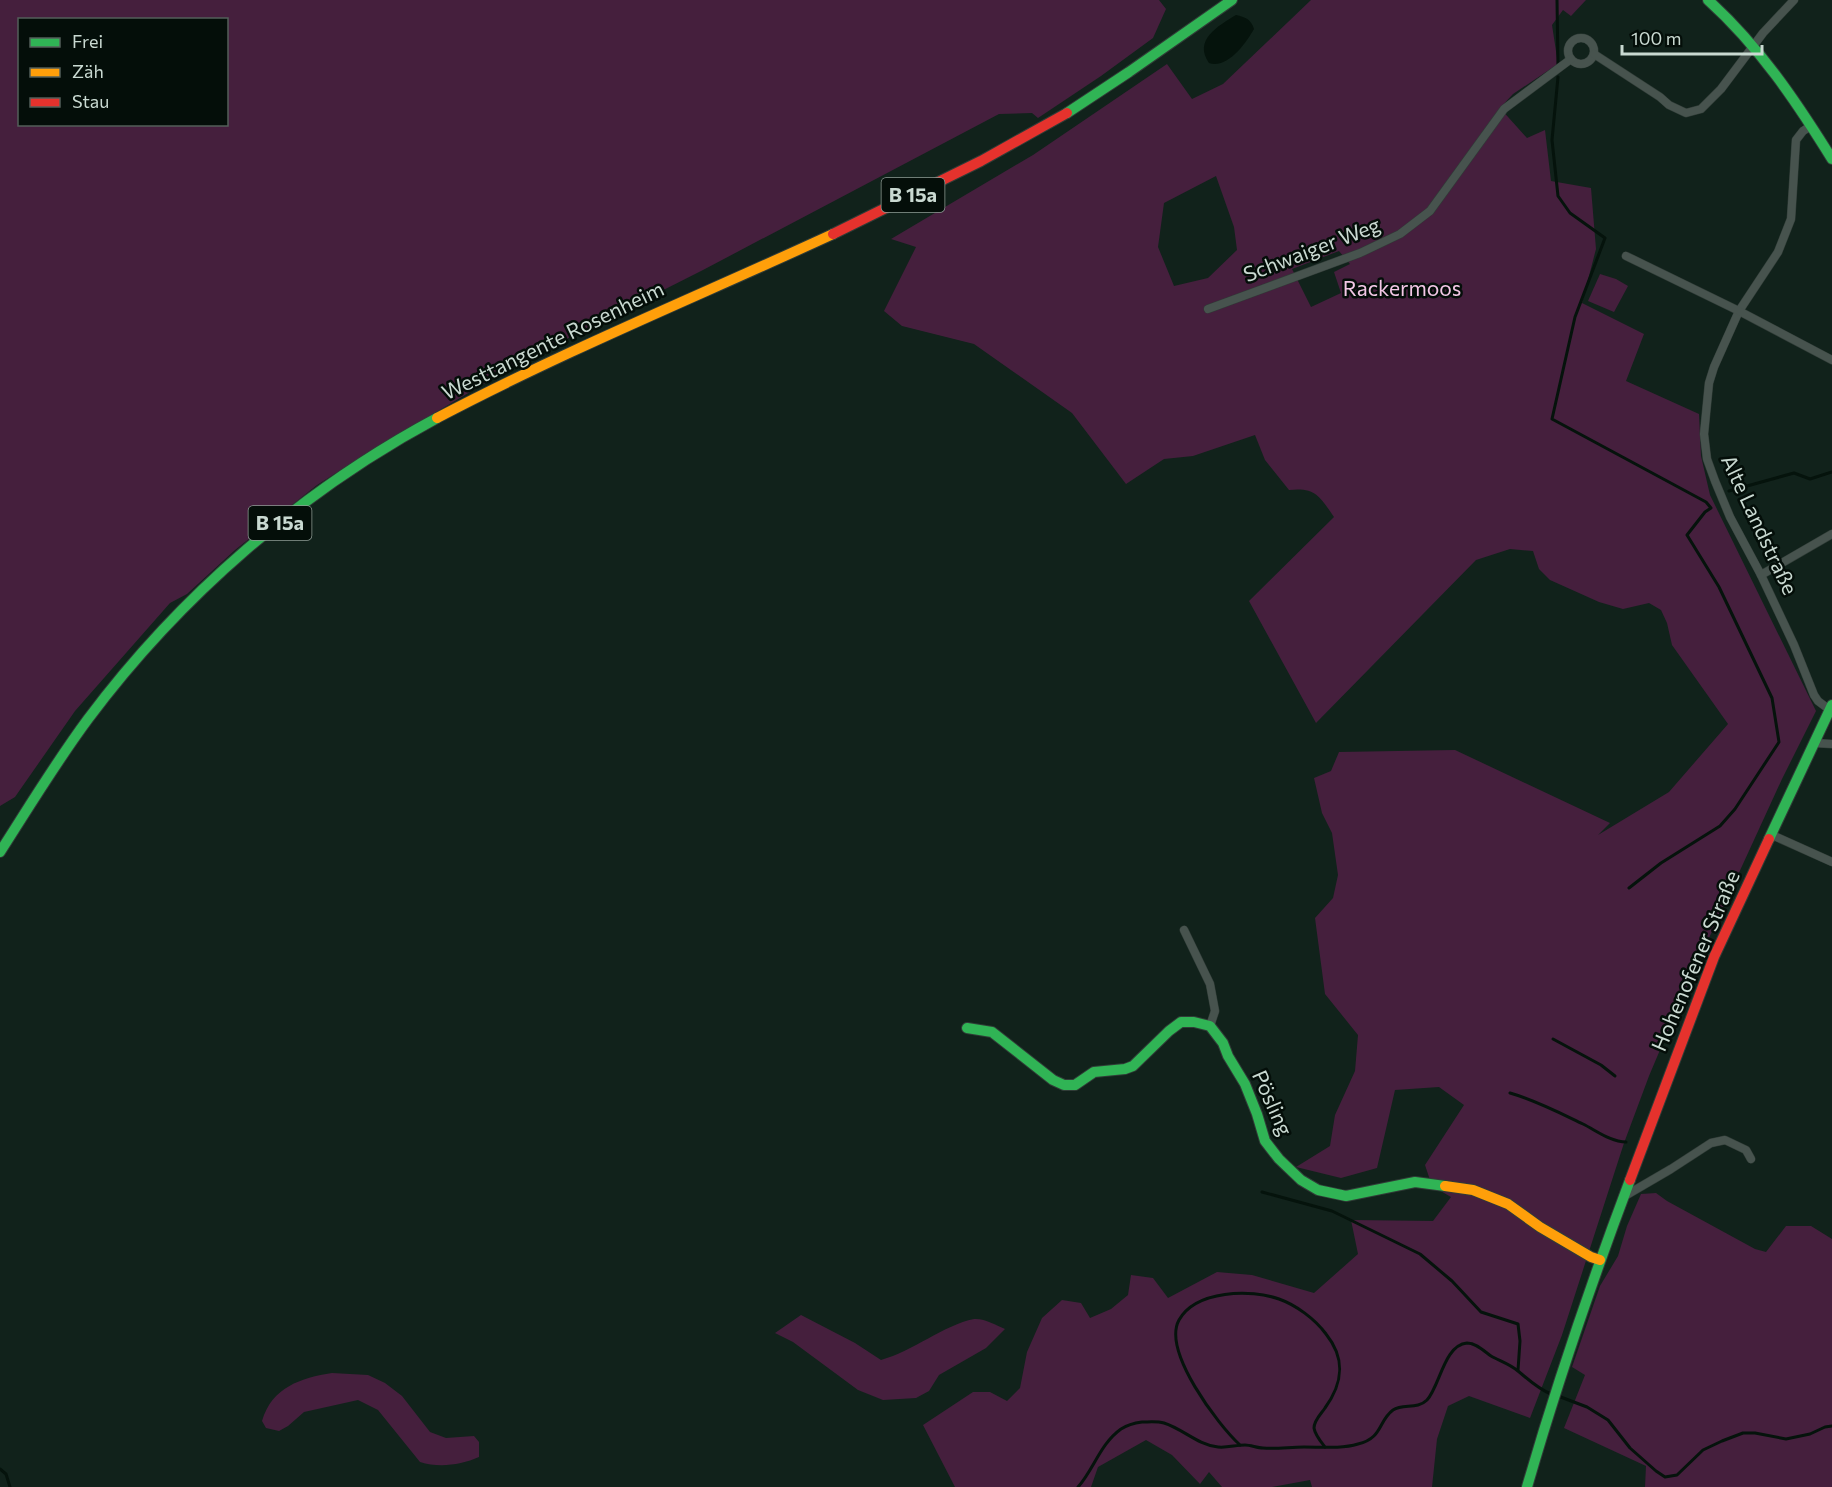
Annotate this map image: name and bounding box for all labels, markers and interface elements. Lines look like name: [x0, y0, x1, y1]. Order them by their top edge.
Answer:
legend: [18, 18, 228, 126]
scale bar: [1622, 18, 1762, 56]
text: 100 m: [1631, 27, 1681, 49]
text: Frei: [72, 30, 103, 52]
text: Zäh: [72, 60, 104, 82]
text: Stau: [72, 90, 109, 112]
road number: B 15a: [882, 178, 944, 212]
street label: Schwaiger Weg: [1240, 211, 1383, 286]
street label: Westtangente Rosenheim: [437, 275, 667, 404]
park label: Rackermoos: [1343, 275, 1461, 300]
street label: Alte Landstraße: [1717, 450, 1804, 598]
road number: B 15a: [248, 506, 312, 540]
street label: Hohenofener Straße: [1645, 866, 1744, 1055]
street label: Pösling: [1248, 1066, 1299, 1139]

